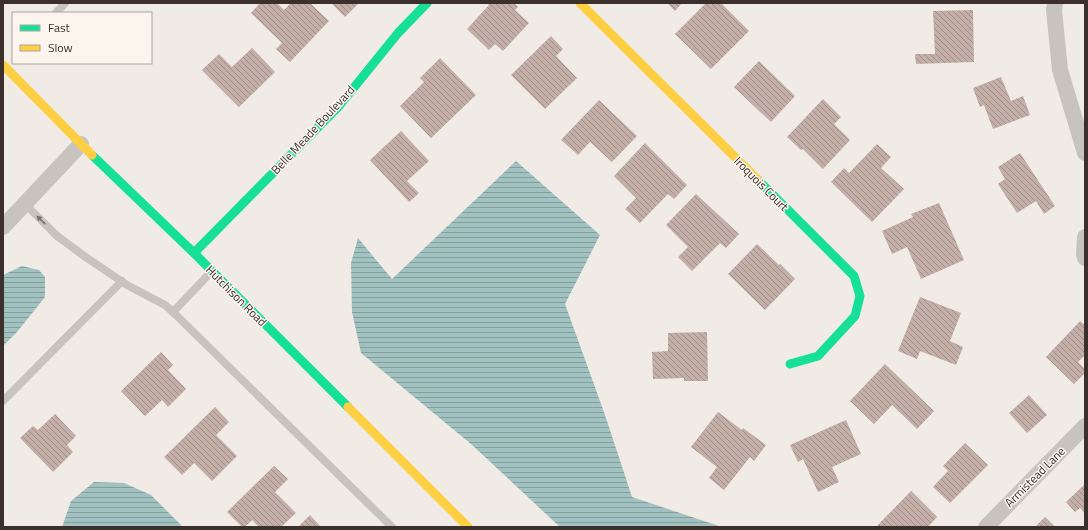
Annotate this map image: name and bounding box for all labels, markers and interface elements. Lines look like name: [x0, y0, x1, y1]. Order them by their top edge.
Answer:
legend: [12, 12, 152, 64]
text: Fast: [48, 18, 71, 37]
text: Slow: [48, 38, 73, 57]
street label: Belle Meade Boulevard: [266, 81, 359, 178]
street label: Iroquois Court: [730, 152, 794, 216]
one-way arrow: [36, 215, 46, 225]
street label: Hutchison Road: [201, 261, 271, 331]
street label: Armistead Lane: [1000, 442, 1069, 511]

